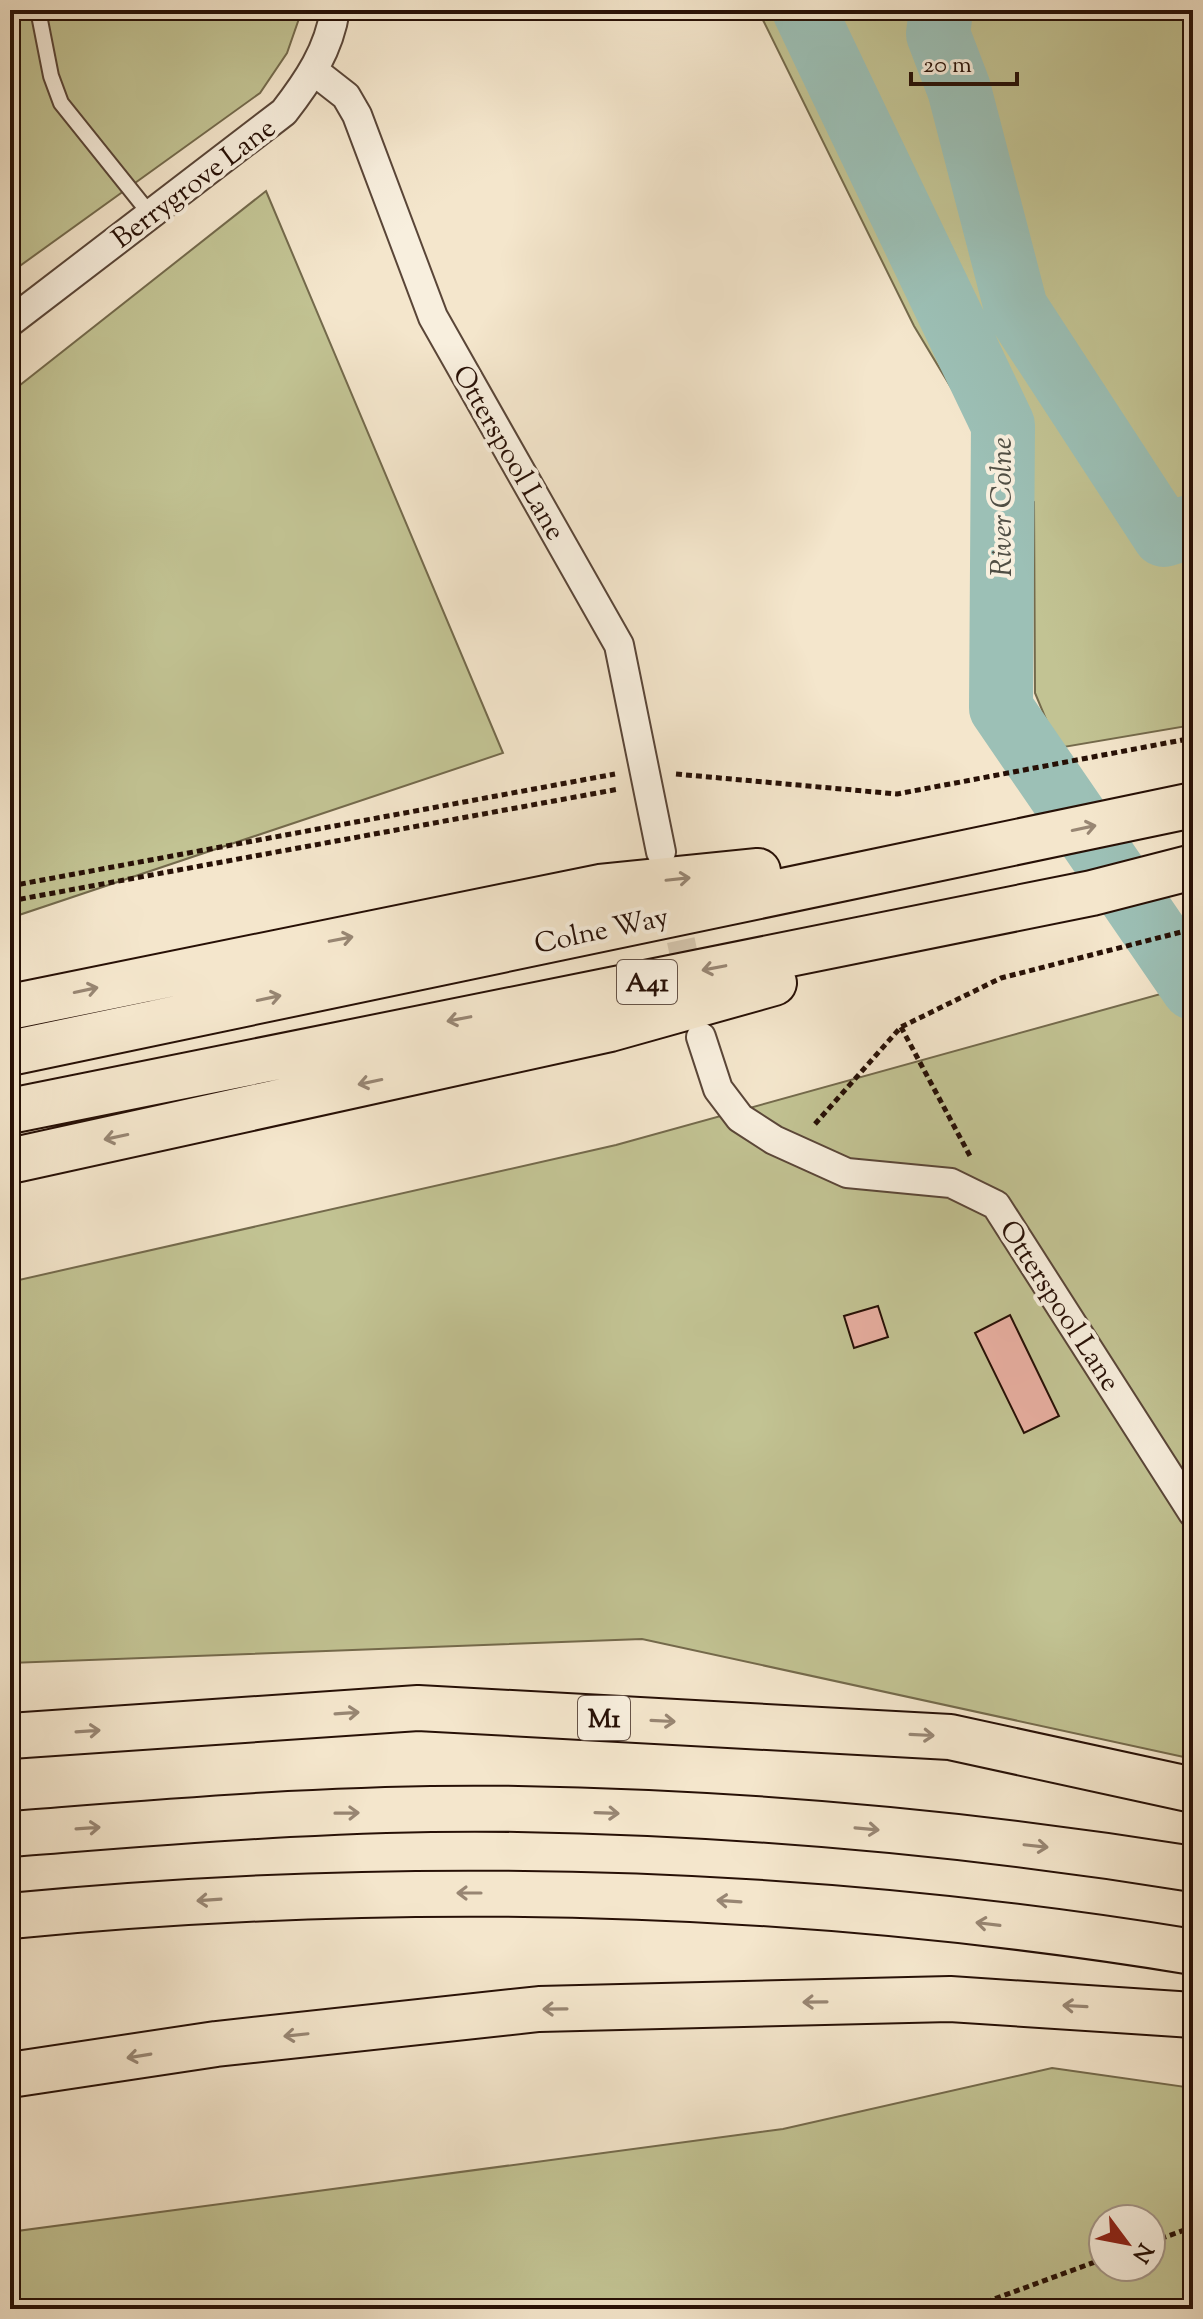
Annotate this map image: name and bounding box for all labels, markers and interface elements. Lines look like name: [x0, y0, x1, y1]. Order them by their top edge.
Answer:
scale bar: [911, 36, 1017, 86]
text: 20 m: [923, 49, 972, 83]
street label: Berrygrove Lane: [105, 110, 285, 259]
street label: Otterspool Lane: [441, 358, 574, 549]
water label: River Colne: [982, 437, 1025, 577]
one-way arrow: [1070, 820, 1096, 835]
one-way arrow: [664, 872, 691, 887]
street label: Colne Way: [531, 898, 672, 966]
one-way arrow: [328, 930, 353, 945]
road number: A41: [617, 960, 677, 1004]
one-way arrow: [701, 961, 727, 976]
one-way arrow: [73, 982, 99, 997]
one-way arrow: [256, 989, 282, 1004]
one-way arrow: [446, 1012, 472, 1027]
one-way arrow: [357, 1075, 383, 1090]
one-way arrow: [103, 1130, 129, 1145]
street label: Otterspool Lane: [988, 1213, 1129, 1400]
road number: M1: [578, 1696, 630, 1740]
one-way arrow: [333, 1705, 360, 1720]
one-way arrow: [649, 1714, 676, 1729]
one-way arrow: [74, 1723, 101, 1738]
one-way arrow: [908, 1728, 935, 1743]
one-way arrow: [333, 1805, 360, 1820]
one-way arrow: [593, 1805, 620, 1820]
one-way arrow: [74, 1820, 101, 1835]
one-way arrow: [853, 1822, 880, 1837]
one-way arrow: [1022, 1839, 1049, 1854]
one-way arrow: [456, 1885, 483, 1901]
one-way arrow: [196, 1893, 223, 1908]
one-way arrow: [716, 1893, 743, 1908]
one-way arrow: [975, 1916, 1001, 1931]
one-way arrow: [802, 1995, 829, 2010]
one-way arrow: [1062, 1998, 1089, 2013]
one-way arrow: [542, 2001, 569, 2016]
one-way arrow: [284, 2028, 310, 2043]
one-way arrow: [126, 2049, 152, 2064]
north arrow: [1087, 2203, 1167, 2283]
text: N: [1123, 2236, 1160, 2268]

